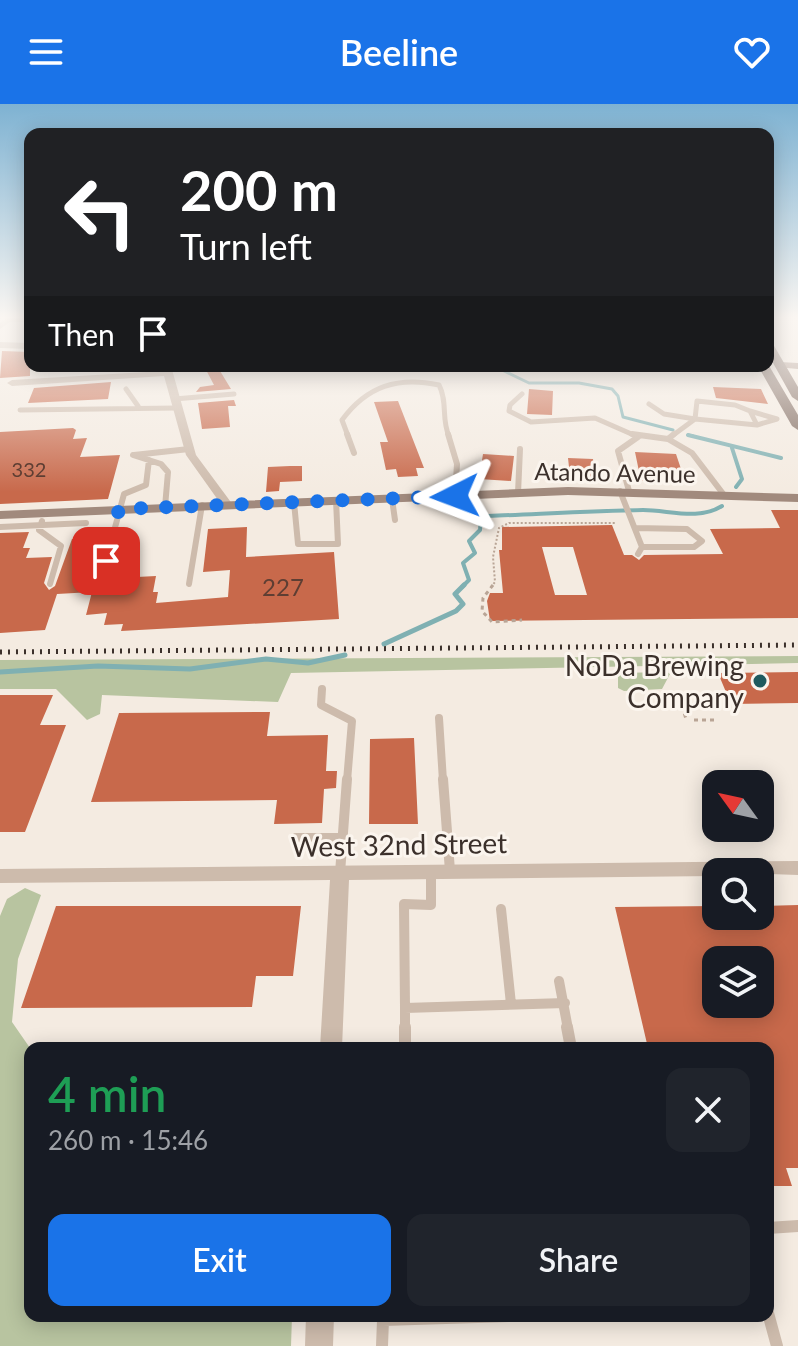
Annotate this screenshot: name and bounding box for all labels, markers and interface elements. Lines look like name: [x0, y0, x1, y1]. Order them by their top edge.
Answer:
icon: menu: [24, 30, 68, 74]
text: Beeline: [340, 30, 458, 74]
icon: heart: [730, 30, 774, 74]
text: 200 m: [180, 156, 338, 223]
icon: left: [48, 160, 152, 264]
text: Turn left: [180, 224, 312, 268]
icon: arrive: [131, 312, 175, 356]
text: Then: [48, 316, 115, 352]
position arrow: [413, 454, 497, 538]
street label: Atando Avenue: [534, 456, 696, 488]
house number: 332: [12, 457, 46, 481]
pin: [72, 527, 140, 595]
icon: arrive: [84, 539, 128, 583]
house number: 227: [262, 572, 304, 601]
place label: NoDa Brewing Company: [565, 648, 745, 714]
marker: NoDa Brewing Company: [751, 672, 769, 690]
north arrow: [702, 770, 774, 842]
map controls: [702, 770, 774, 1018]
street label: West 32nd Street: [291, 825, 507, 863]
button: search: [702, 858, 774, 930]
button: layers: [702, 946, 774, 1018]
text: 4 min: [48, 1065, 166, 1122]
button: close: [666, 1068, 750, 1152]
text: 260 m · 15:46: [48, 1124, 208, 1156]
button: Exit: [48, 1214, 391, 1306]
button: Share: [407, 1214, 750, 1306]

